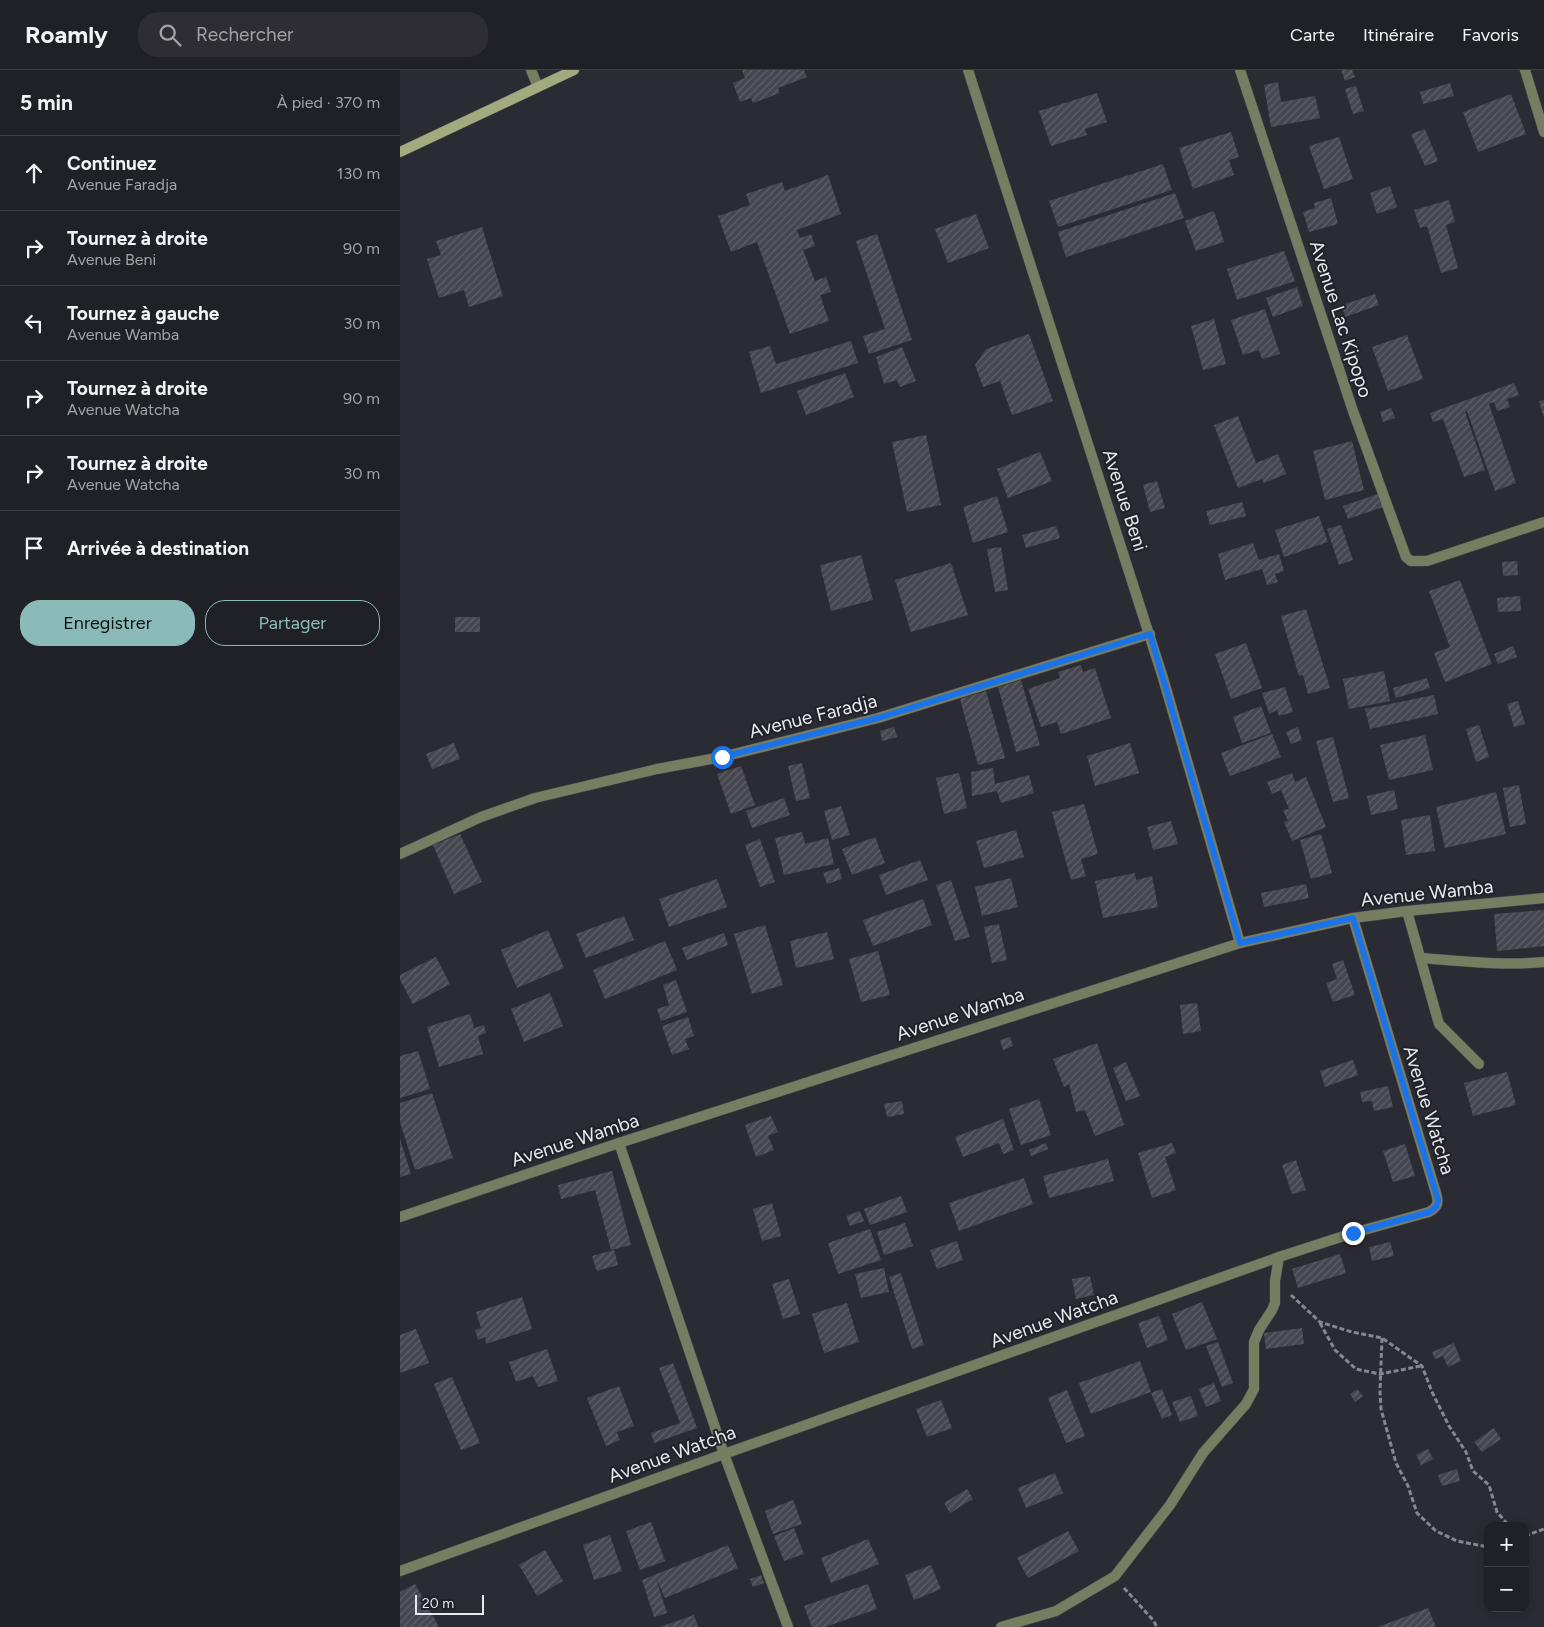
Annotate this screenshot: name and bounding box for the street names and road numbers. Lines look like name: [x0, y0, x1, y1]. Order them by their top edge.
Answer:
street label: Avenue Lac Kipopo: [1305, 237, 1377, 401]
street label: Avenue Beni: [1098, 446, 1152, 554]
street label: Avenue Faradja: [747, 689, 879, 743]
street label: Avenue Wamba: [1360, 875, 1494, 911]
street label: Avenue Wamba: [893, 982, 1027, 1046]
street label: Avenue Watcha: [1398, 1043, 1460, 1177]
street label: Avenue Wamba: [508, 1108, 642, 1172]
street label: Avenue Watcha: [987, 1285, 1121, 1353]
street label: Avenue Watcha: [605, 1420, 739, 1488]

